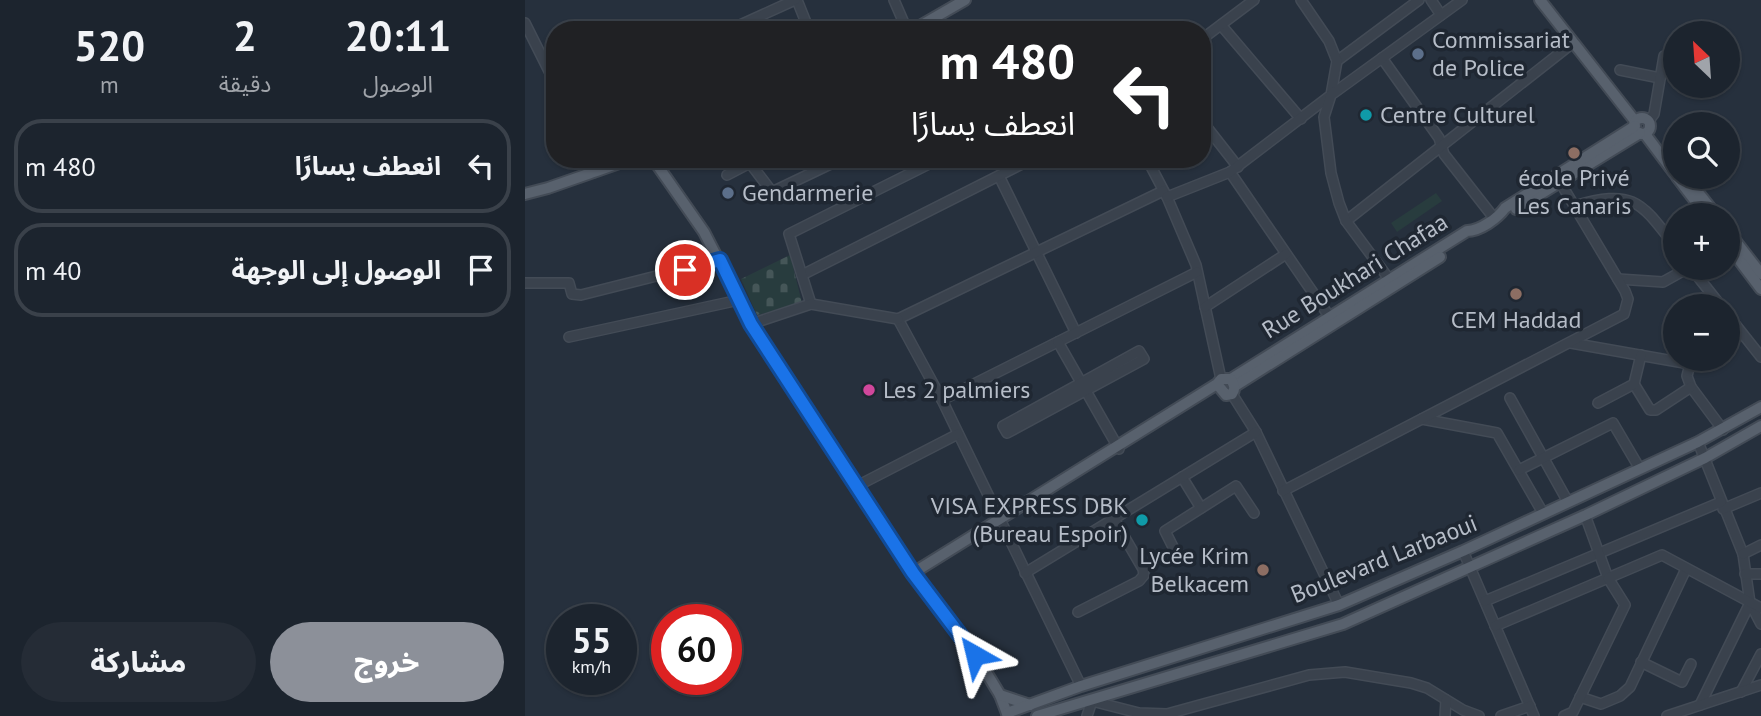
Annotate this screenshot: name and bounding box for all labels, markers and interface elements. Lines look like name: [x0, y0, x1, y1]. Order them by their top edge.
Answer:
text: 2: [233, 8, 257, 63]
text: 20:11: [345, 8, 451, 63]
text: 520: [74, 18, 145, 73]
north arrow: [1663, 21, 1739, 98]
map controls: [1663, 21, 1740, 371]
place label: Commissariat de Police: [1432, 24, 1570, 83]
text: 480 m: [940, 29, 1075, 93]
marker: Commissariat de Police: [1410, 46, 1426, 62]
icon: left: [1099, 49, 1190, 140]
text: دقيقة: [219, 69, 271, 98]
text: الوصول: [363, 69, 433, 98]
text: m: [100, 70, 119, 99]
place label: Centre Culturel: [1380, 99, 1535, 130]
text: انعطف يسارًا: [911, 102, 1075, 144]
marker: Centre Culturel: [1358, 107, 1374, 123]
button: search: [1663, 112, 1740, 189]
marker: école Privé Les Canaris: [1566, 145, 1582, 161]
icon: left: [462, 147, 500, 185]
text: انعطف يسارًا: [295, 149, 441, 182]
text: 480 m: [25, 150, 96, 183]
place label: école Privé Les Canaris: [1517, 162, 1631, 221]
place label: Gendarmerie: [742, 177, 873, 208]
marker: Gendarmerie: [720, 185, 736, 201]
button: +: [1663, 203, 1740, 280]
street label: Rue Boukhari Chafaa: [1256, 206, 1453, 345]
pin: [655, 240, 715, 300]
icon: arrive: [462, 251, 500, 289]
icon: arrive: [666, 251, 704, 289]
text: الوصول إلى الوجهة: [232, 253, 441, 286]
text: 40 m: [25, 254, 81, 287]
marker: CEM Haddad: [1508, 286, 1524, 302]
button: −: [1663, 294, 1740, 371]
place label: CEM Haddad: [1451, 304, 1581, 335]
place label: Les 2 palmiers: [883, 374, 1030, 405]
marker: Les 2 palmiers: [861, 382, 877, 398]
place label: VISA EXPRESS DBK (Bureau Espoir): [930, 490, 1128, 549]
street label: Boulevard Larbaoui: [1286, 507, 1482, 610]
marker: VISA EXPRESS DBK (Bureau Espoir): [1134, 512, 1150, 528]
place label: Lycée Krim Belkacem: [1139, 540, 1249, 599]
marker: Lycée Krim Belkacem: [1255, 562, 1271, 578]
speed limit sign: 60: [651, 604, 742, 695]
text: 55: [572, 617, 611, 663]
position arrow: [938, 618, 1012, 692]
button: مشاركة: [21, 622, 256, 702]
button: خروج: [270, 622, 504, 702]
text: km/h: [572, 655, 611, 678]

